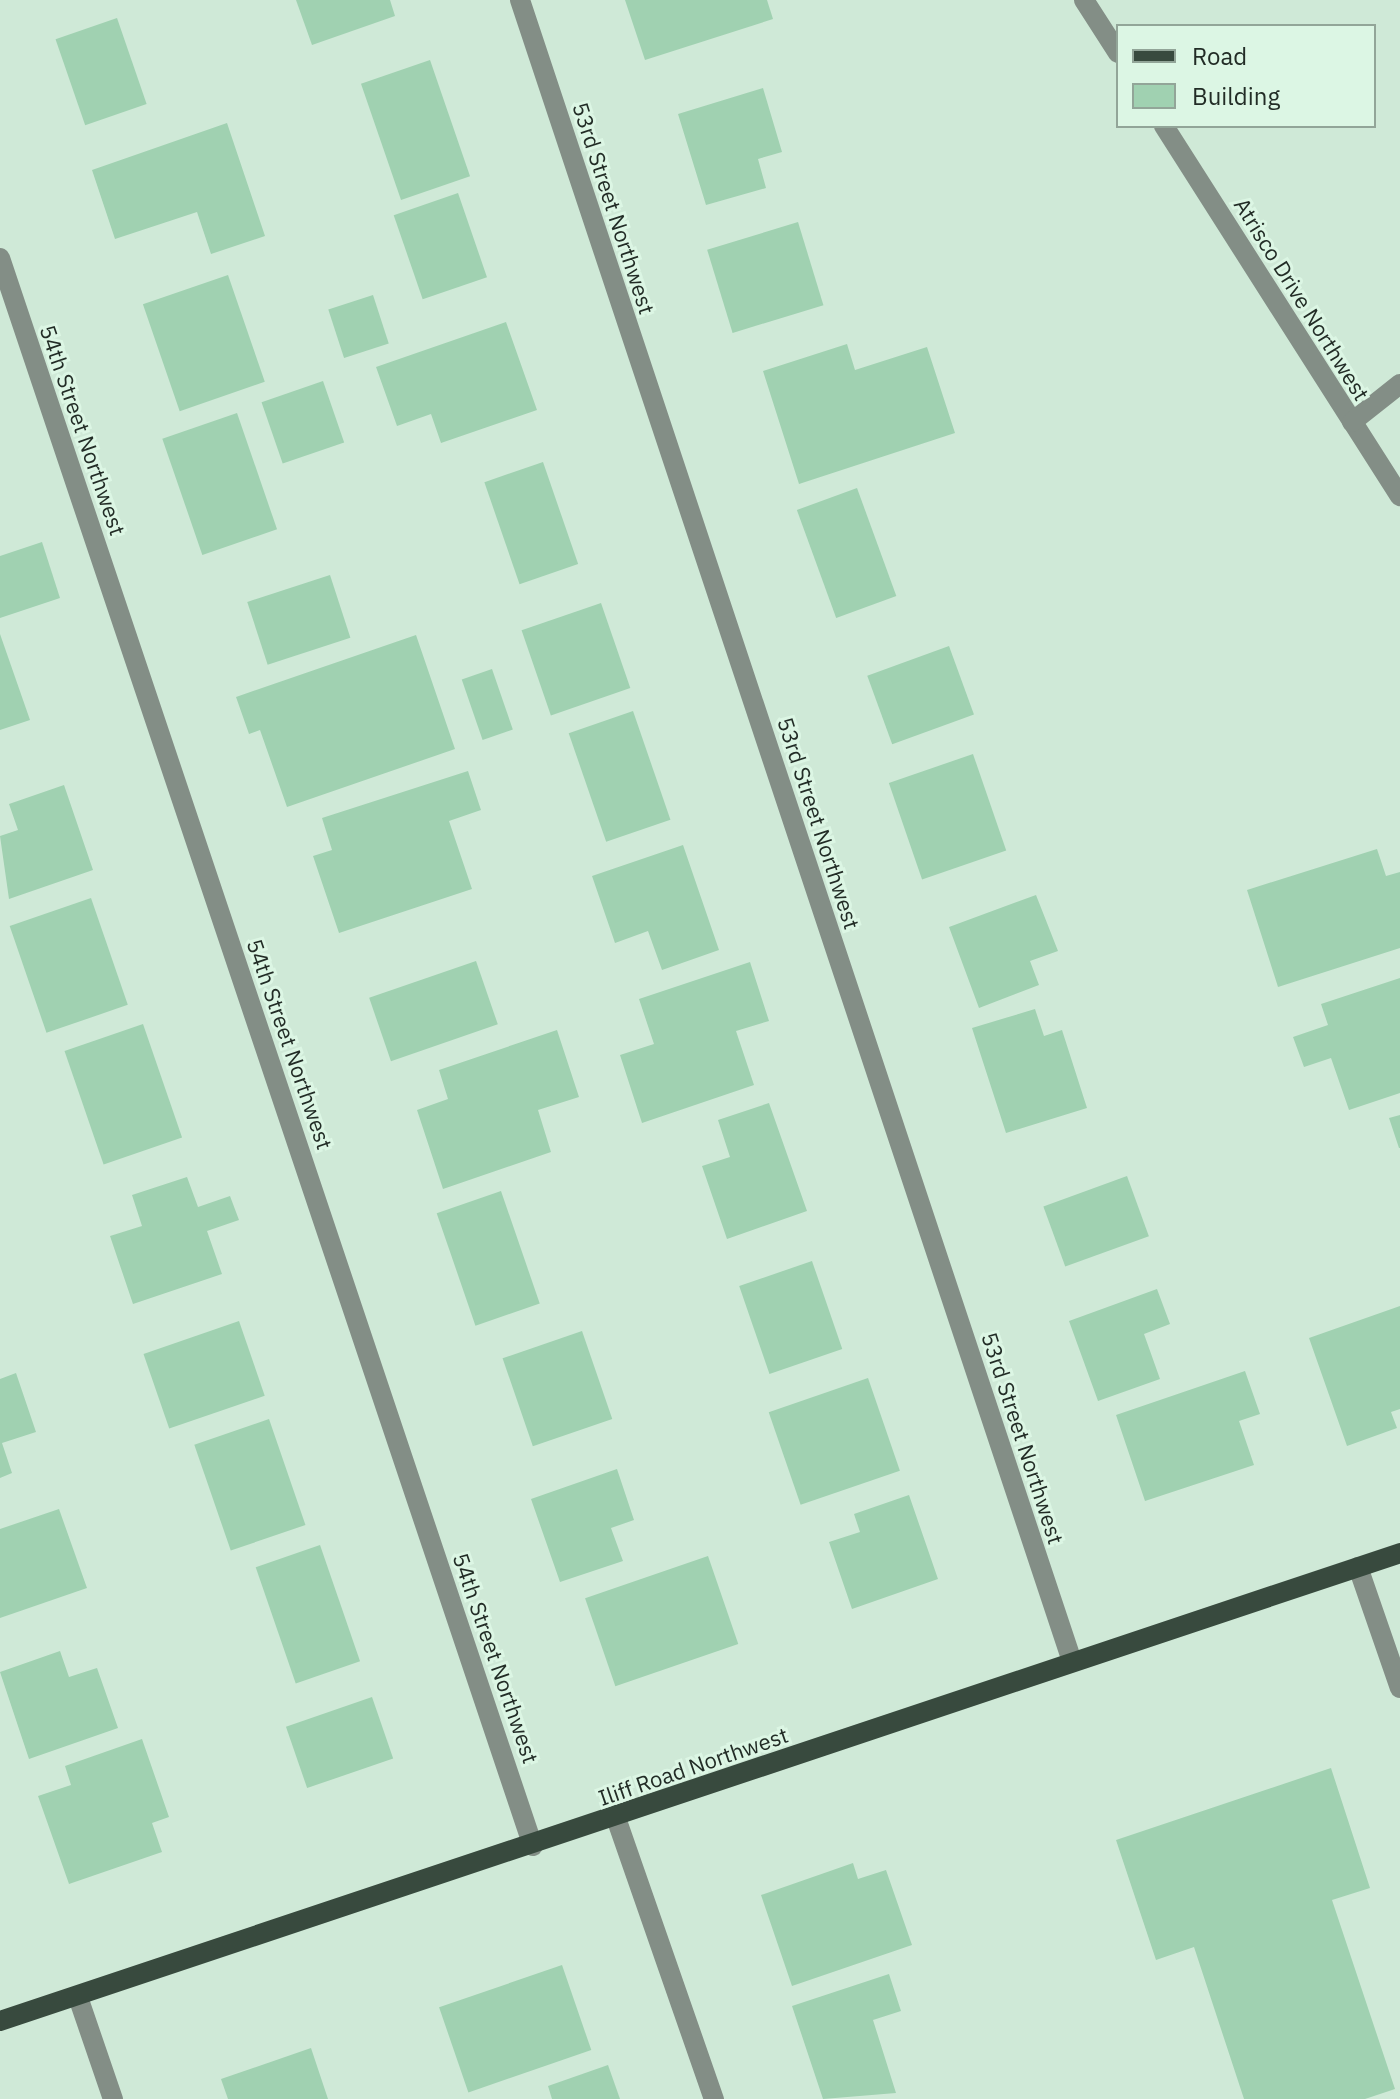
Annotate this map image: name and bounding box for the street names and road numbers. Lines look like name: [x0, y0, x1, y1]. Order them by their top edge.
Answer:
street label: 53rd Street Northwest: [567, 99, 661, 317]
street label: Atrisco Drive Northwest: [1229, 193, 1375, 405]
street label: 54th Street Northwest: [35, 321, 131, 539]
street label: 53rd Street Northwest: [772, 714, 866, 932]
street label: 54th Street Northwest: [242, 935, 338, 1153]
street label: 53rd Street Northwest: [976, 1329, 1070, 1547]
street label: 54th Street Northwest: [448, 1549, 544, 1767]
street label: Iliff Road Northwest: [595, 1721, 791, 1811]

